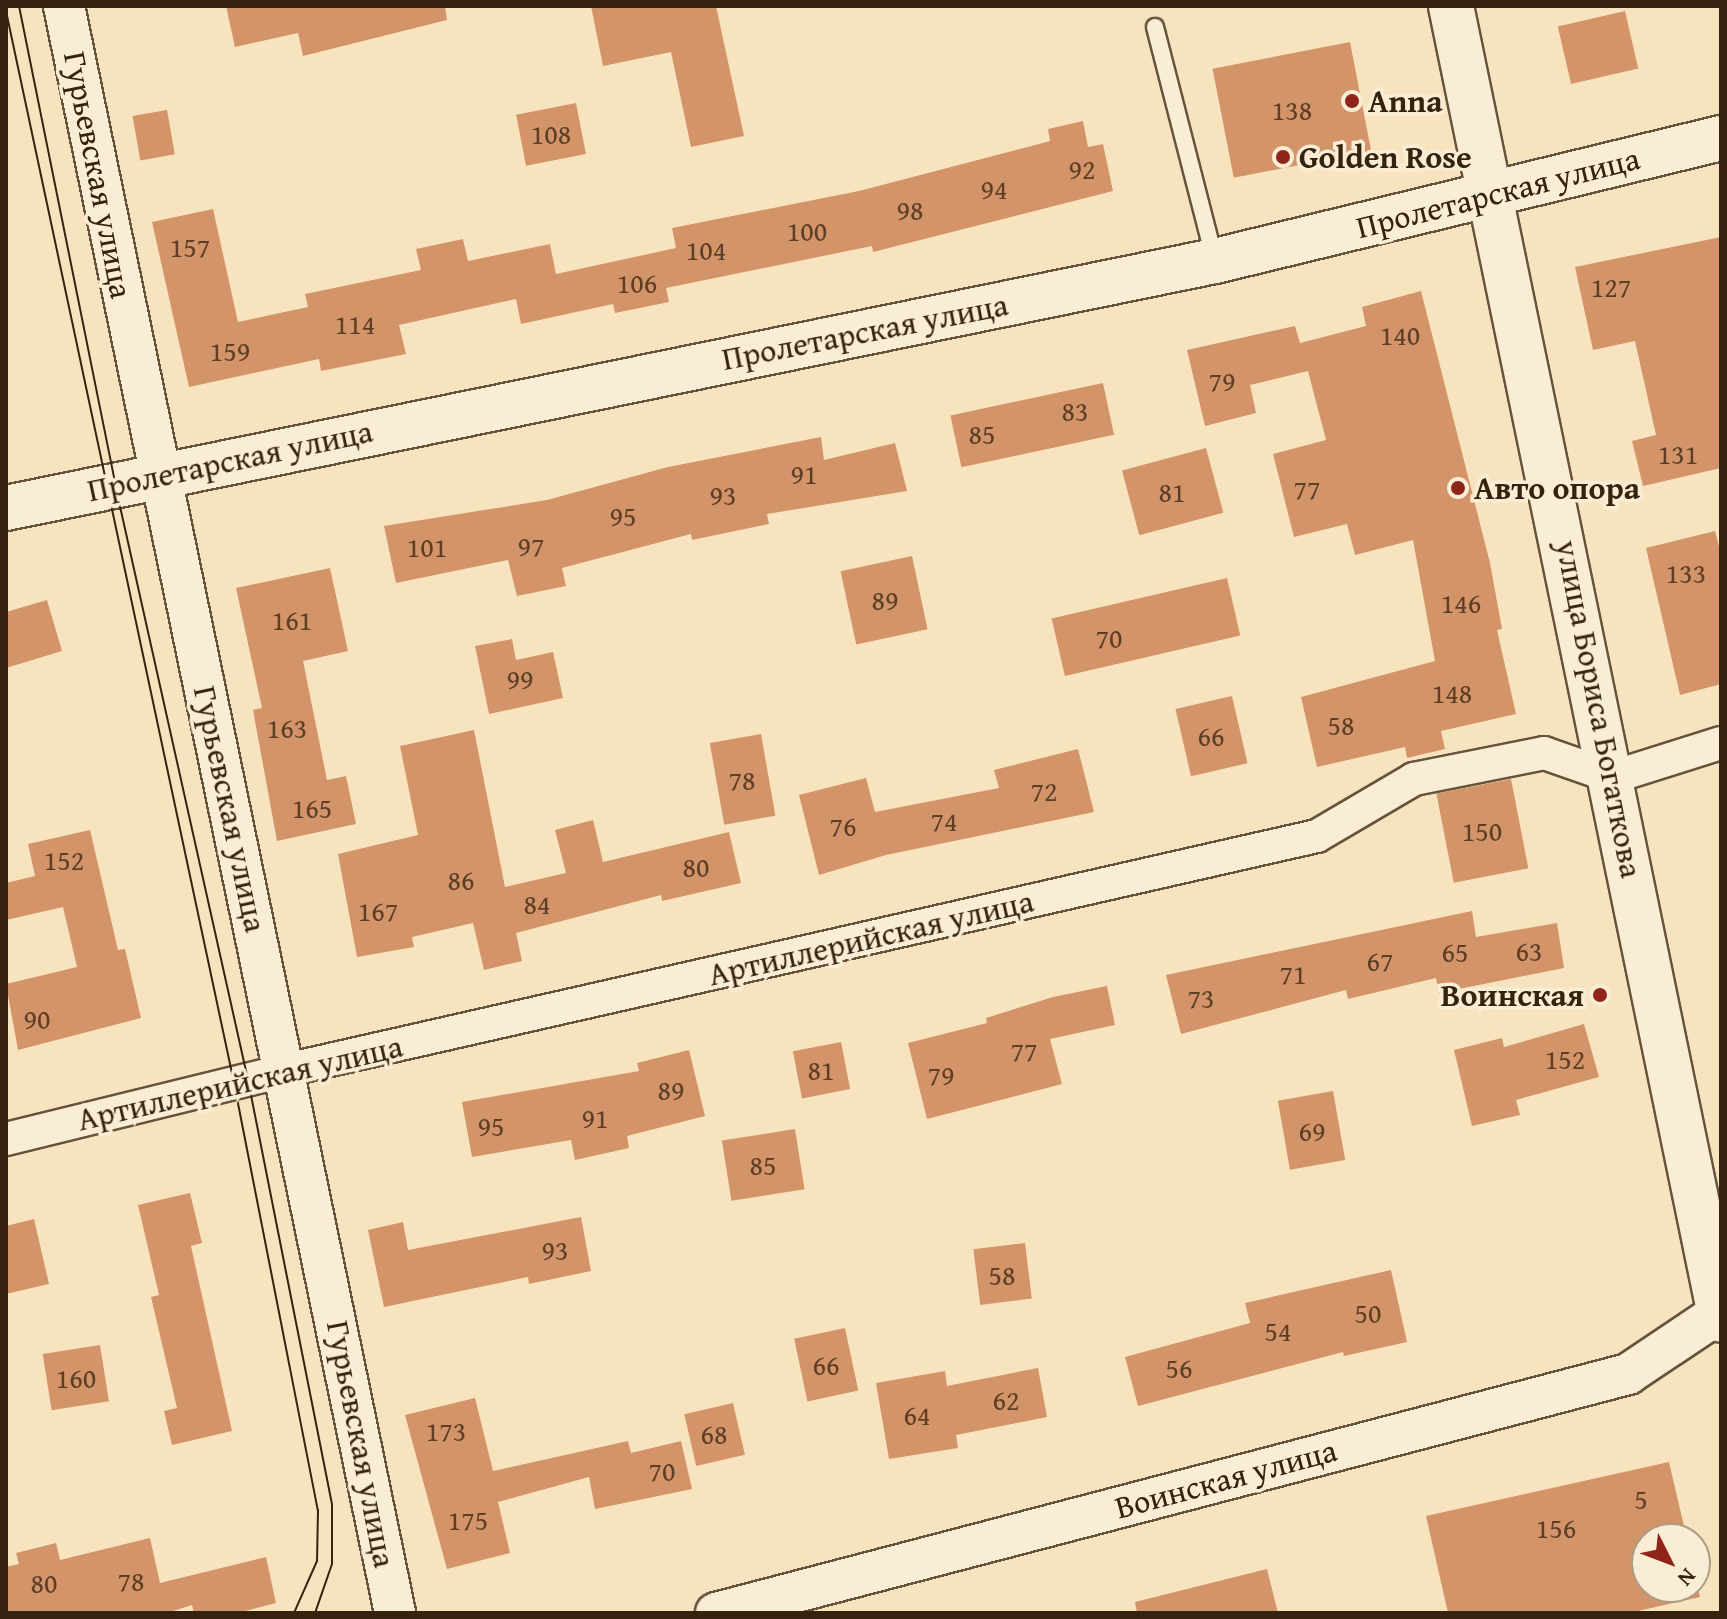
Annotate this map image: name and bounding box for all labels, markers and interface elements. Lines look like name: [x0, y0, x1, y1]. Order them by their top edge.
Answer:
street label: Гурьевская улица: [55, 48, 141, 302]
place label: Anna: [1368, 82, 1443, 120]
marker: Anna: [1343, 92, 1361, 110]
house number: 138: [1272, 93, 1312, 127]
house number: 108: [531, 117, 571, 151]
place label: Golden Rose: [1299, 138, 1472, 176]
street label: Пролетарская улица: [1352, 139, 1644, 247]
marker: Golden Rose: [1274, 148, 1292, 166]
house number: 92: [1069, 152, 1095, 186]
house number: 94: [981, 172, 1007, 206]
house number: 98: [897, 193, 923, 227]
house number: 100: [787, 214, 827, 248]
house number: 157: [170, 230, 210, 264]
house number: 104: [686, 233, 726, 267]
house number: 106: [617, 266, 657, 300]
house number: 127: [1591, 270, 1631, 304]
street label: Пролетарская улица: [719, 285, 1011, 379]
house number: 114: [335, 307, 375, 341]
house number: 140: [1380, 318, 1420, 352]
house number: 159: [210, 334, 250, 368]
house number: 79: [1209, 364, 1235, 398]
house number: 83: [1062, 394, 1088, 428]
street label: Пролетарская улица: [84, 412, 376, 510]
house number: 85: [969, 417, 995, 451]
house number: 131: [1658, 437, 1698, 471]
house number: 91: [791, 457, 817, 491]
place label: Авто опора: [1474, 469, 1640, 507]
house number: 77: [1294, 472, 1320, 506]
house number: 81: [1159, 475, 1185, 509]
house number: 93: [710, 478, 736, 512]
marker: Авто опора: [1449, 479, 1467, 497]
house number: 95: [610, 499, 636, 533]
house number: 97: [518, 529, 544, 563]
house number: 101: [407, 530, 447, 564]
street label: улица Бориса Богаткова: [1547, 537, 1651, 881]
house number: 133: [1666, 556, 1706, 590]
house number: 89: [872, 583, 898, 617]
house number: 146: [1441, 586, 1481, 620]
house number: 161: [272, 603, 312, 637]
house number: 70: [1096, 621, 1122, 655]
house number: 99: [507, 662, 533, 696]
house number: 148: [1432, 676, 1472, 710]
street label: Гурьевская улица: [185, 682, 275, 936]
house number: 58: [1328, 708, 1354, 742]
house number: 163: [267, 711, 307, 745]
house number: 66: [1198, 719, 1224, 753]
house number: 78: [729, 763, 755, 797]
house number: 72: [1031, 774, 1057, 808]
house number: 165: [292, 791, 332, 825]
house number: 74: [931, 804, 957, 838]
house number: 76: [830, 809, 856, 843]
house number: 150: [1462, 814, 1502, 848]
house number: 152: [44, 843, 84, 877]
house number: 80: [683, 850, 709, 884]
house number: 86: [448, 863, 474, 897]
street label: Артиллерийская улица: [705, 882, 1037, 994]
house number: 84: [524, 887, 550, 921]
house number: 167: [358, 894, 398, 928]
house number: 63: [1516, 934, 1542, 968]
house number: 65: [1442, 935, 1468, 969]
house number: 67: [1367, 944, 1393, 978]
house number: 71: [1280, 957, 1306, 991]
place label: Воинская: [1441, 976, 1584, 1014]
house number: 73: [1188, 981, 1214, 1015]
marker: Воинская: [1591, 986, 1609, 1004]
house number: 90: [24, 1002, 50, 1036]
street label: Артиллерийская улица: [74, 1027, 406, 1139]
house number: 77: [1011, 1034, 1037, 1068]
house number: 152: [1545, 1042, 1585, 1076]
house number: 81: [808, 1053, 834, 1087]
house number: 79: [928, 1058, 954, 1092]
house number: 89: [658, 1073, 684, 1107]
house number: 91: [582, 1101, 608, 1135]
house number: 95: [478, 1109, 504, 1143]
house number: 69: [1299, 1114, 1325, 1148]
house number: 85: [750, 1148, 776, 1182]
house number: 93: [542, 1233, 568, 1267]
house number: 58: [989, 1258, 1015, 1292]
house number: 50: [1355, 1296, 1381, 1330]
house number: 54: [1265, 1314, 1291, 1348]
street label: Гурьевская улица: [318, 1317, 404, 1571]
house number: 66: [813, 1348, 839, 1382]
house number: 56: [1166, 1351, 1192, 1385]
house number: 160: [56, 1361, 96, 1395]
house number: 62: [993, 1383, 1019, 1417]
house number: 64: [904, 1398, 930, 1432]
house number: 173: [426, 1414, 466, 1448]
house number: 68: [701, 1417, 727, 1451]
street label: Воинская улица: [1111, 1431, 1341, 1527]
house number: 70: [649, 1454, 675, 1488]
house number: 5: [1634, 1482, 1648, 1516]
house number: 175: [448, 1503, 488, 1537]
house number: 156: [1536, 1511, 1576, 1545]
north arrow: [1631, 1523, 1711, 1603]
text: N: [1671, 1562, 1704, 1594]
house number: 78: [118, 1564, 144, 1598]
house number: 80: [31, 1566, 57, 1600]

